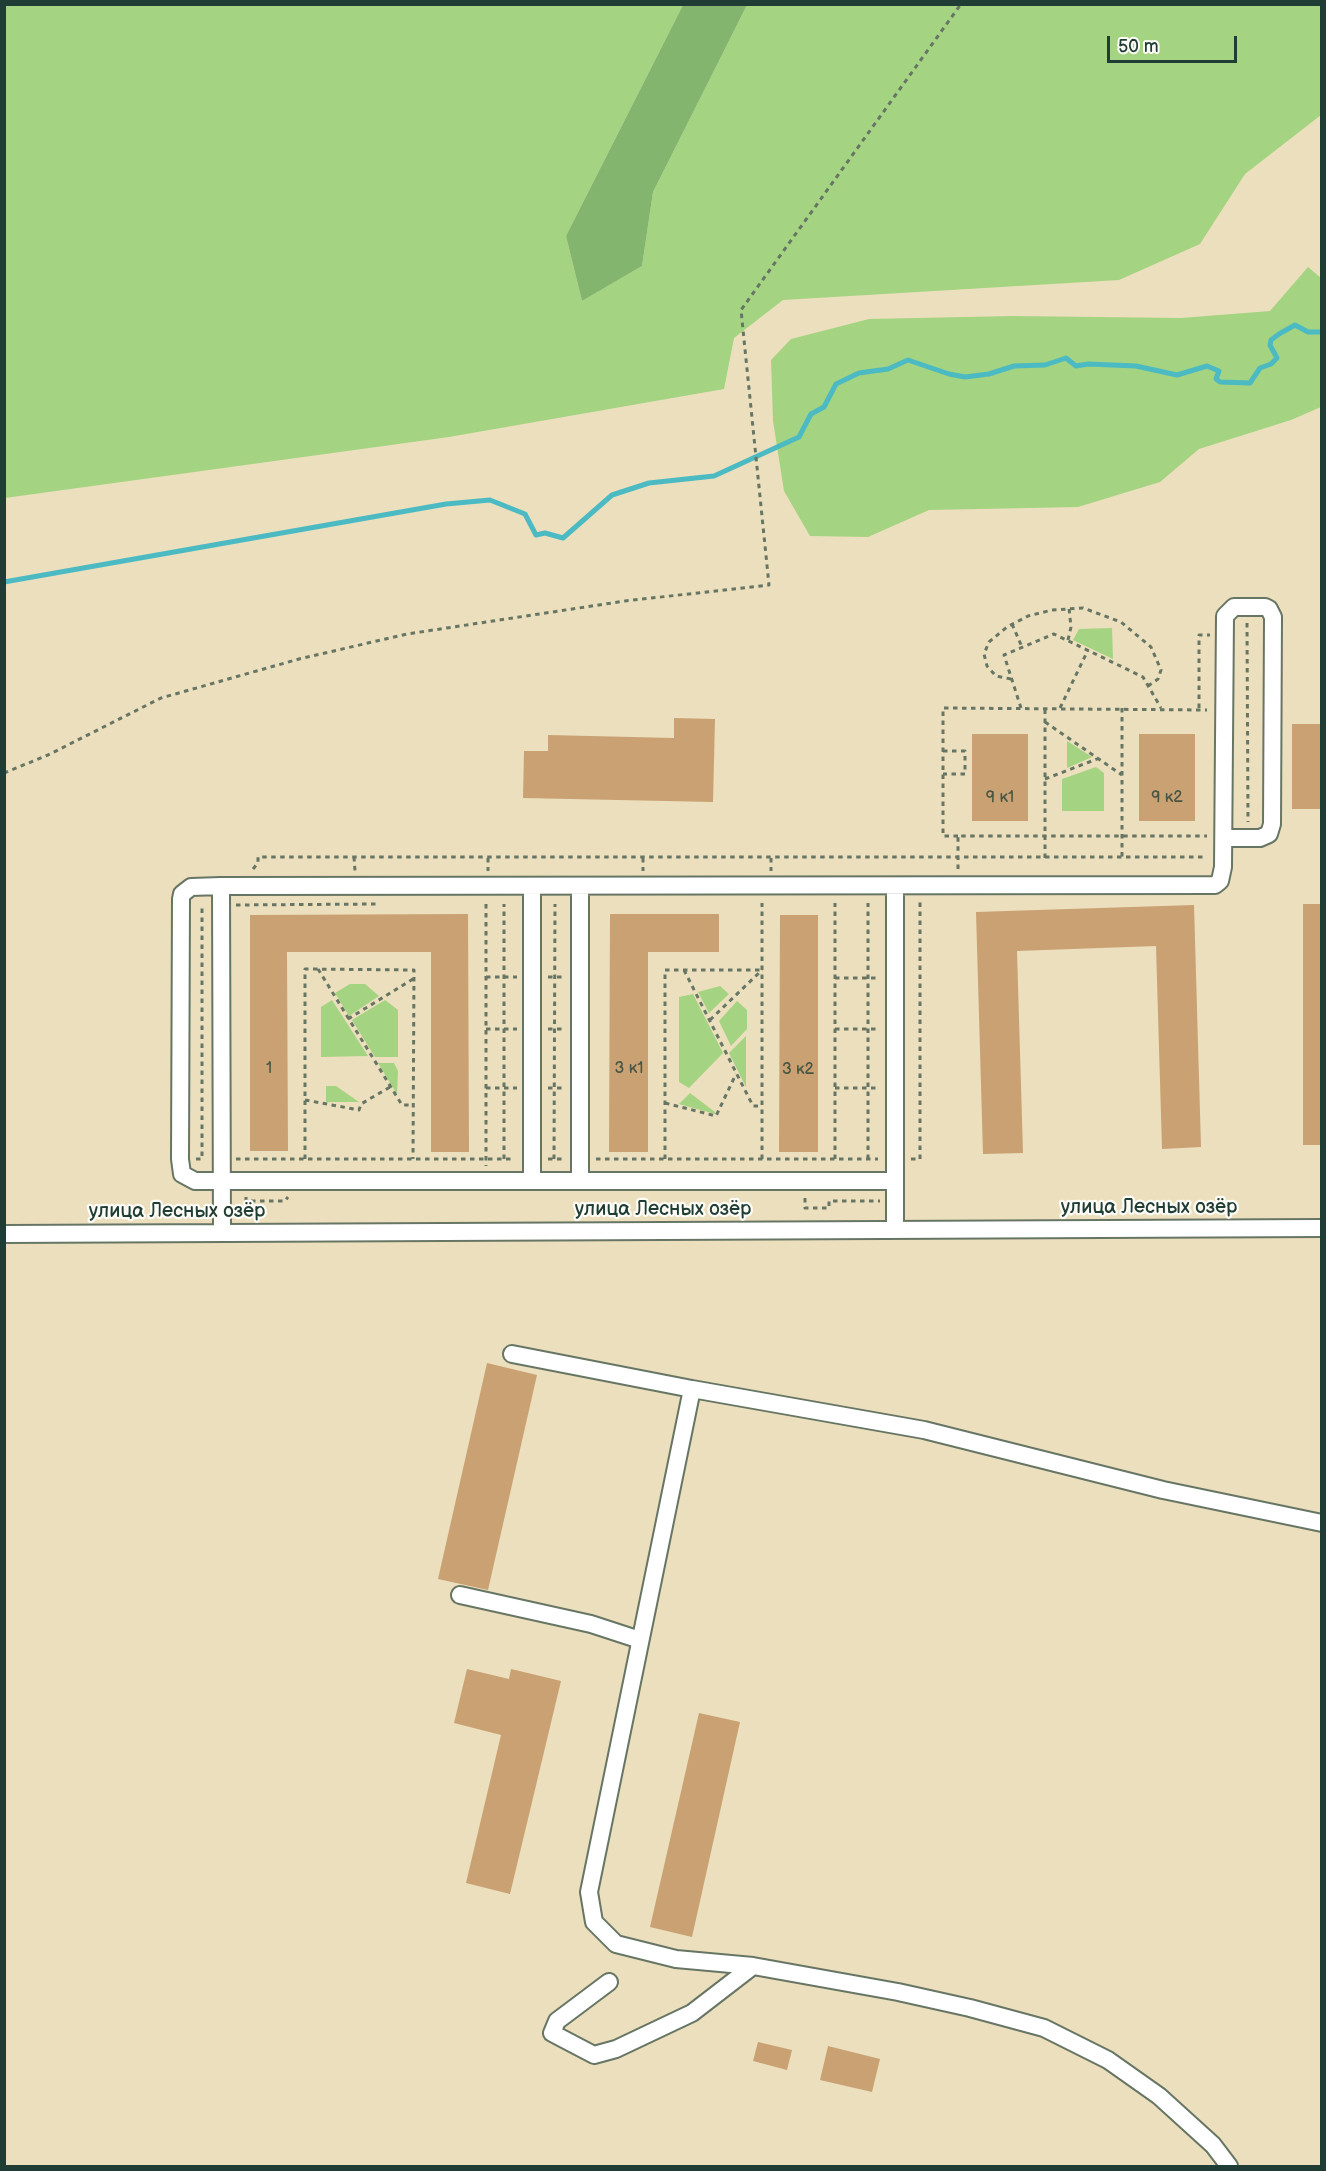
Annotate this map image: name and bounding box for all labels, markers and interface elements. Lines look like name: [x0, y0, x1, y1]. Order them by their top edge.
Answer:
scale bar: [1110, 24, 1240, 62]
text: 50 m: [1118, 36, 1159, 57]
house number: 9 к1: [986, 788, 1014, 808]
house number: 9 к2: [1151, 788, 1183, 808]
house number: 1: [266, 1059, 272, 1079]
house number: 3 к1: [615, 1059, 643, 1079]
house number: 3 к2: [782, 1060, 814, 1080]
street label: улица Лесных озёр: [1061, 1196, 1237, 1220]
street label: улица Лесных озёр: [575, 1198, 751, 1222]
street label: улица Лесных озёр: [89, 1200, 265, 1224]

